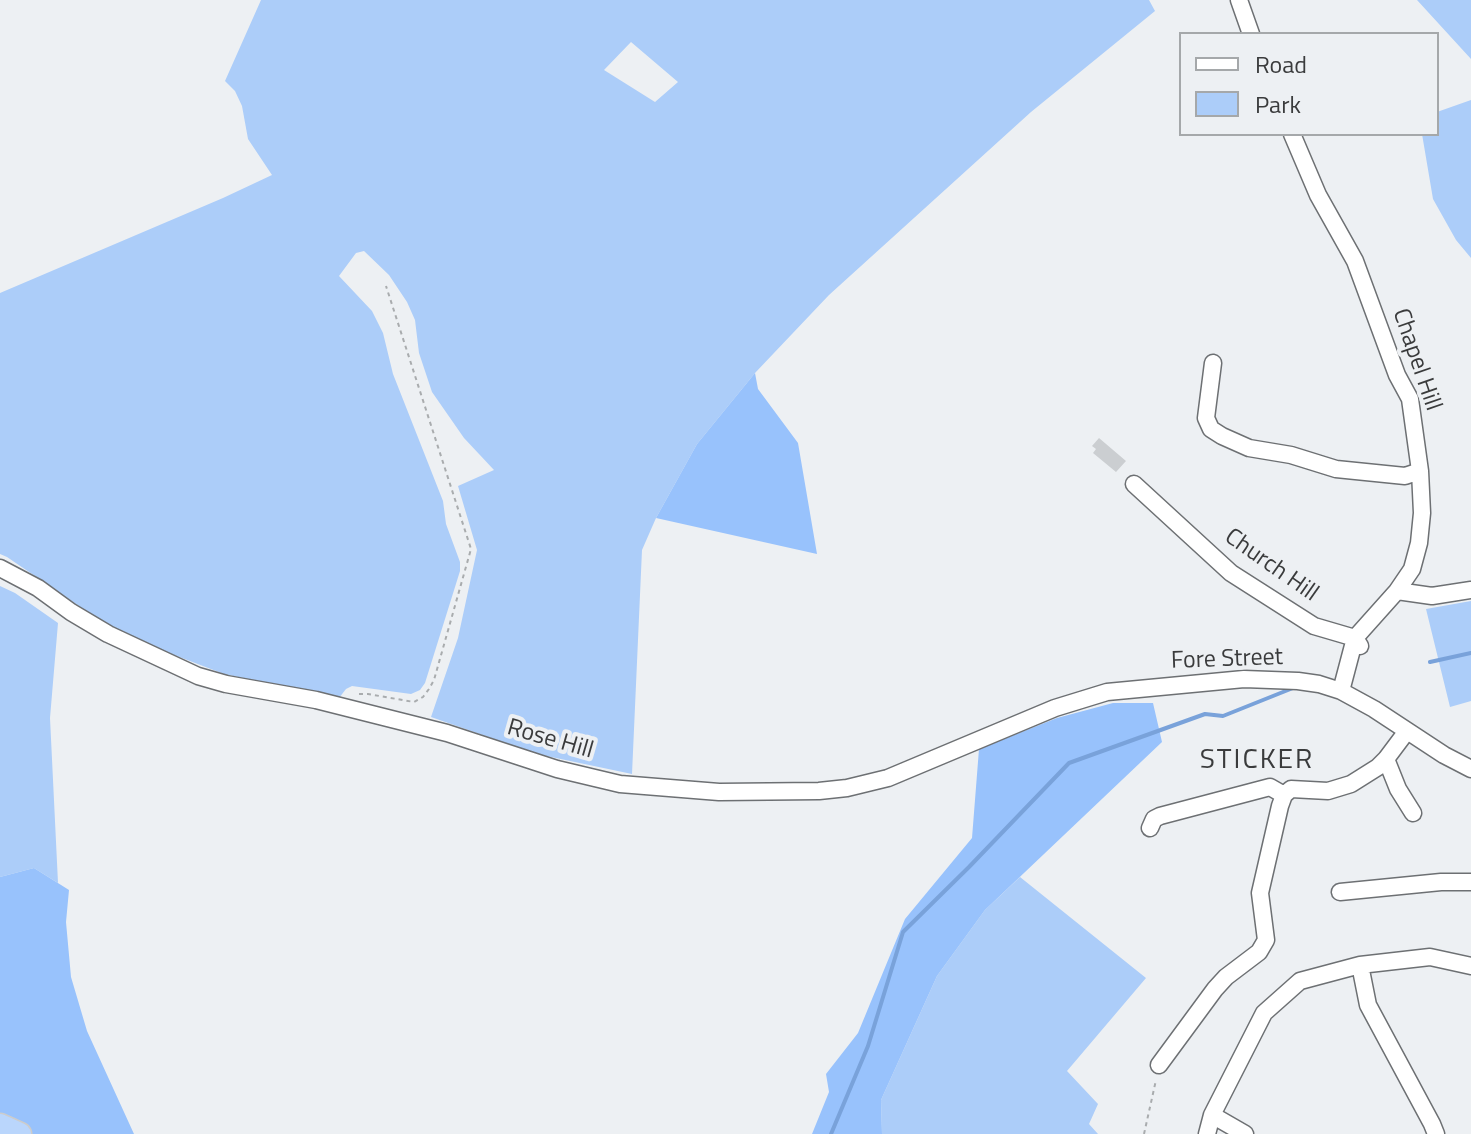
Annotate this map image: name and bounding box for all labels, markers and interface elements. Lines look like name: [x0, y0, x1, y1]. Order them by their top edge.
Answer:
legend: [1179, 32, 1439, 136]
text: Road: [1255, 46, 1307, 82]
text: Park: [1255, 86, 1301, 122]
street label: Chapel Hill: [1385, 305, 1447, 415]
street label: Church Hill: [1219, 523, 1323, 609]
street label: Fore Street: [1170, 644, 1284, 676]
street label: Rose Hill: [504, 714, 596, 766]
district label: STICKER: [1200, 744, 1314, 778]

